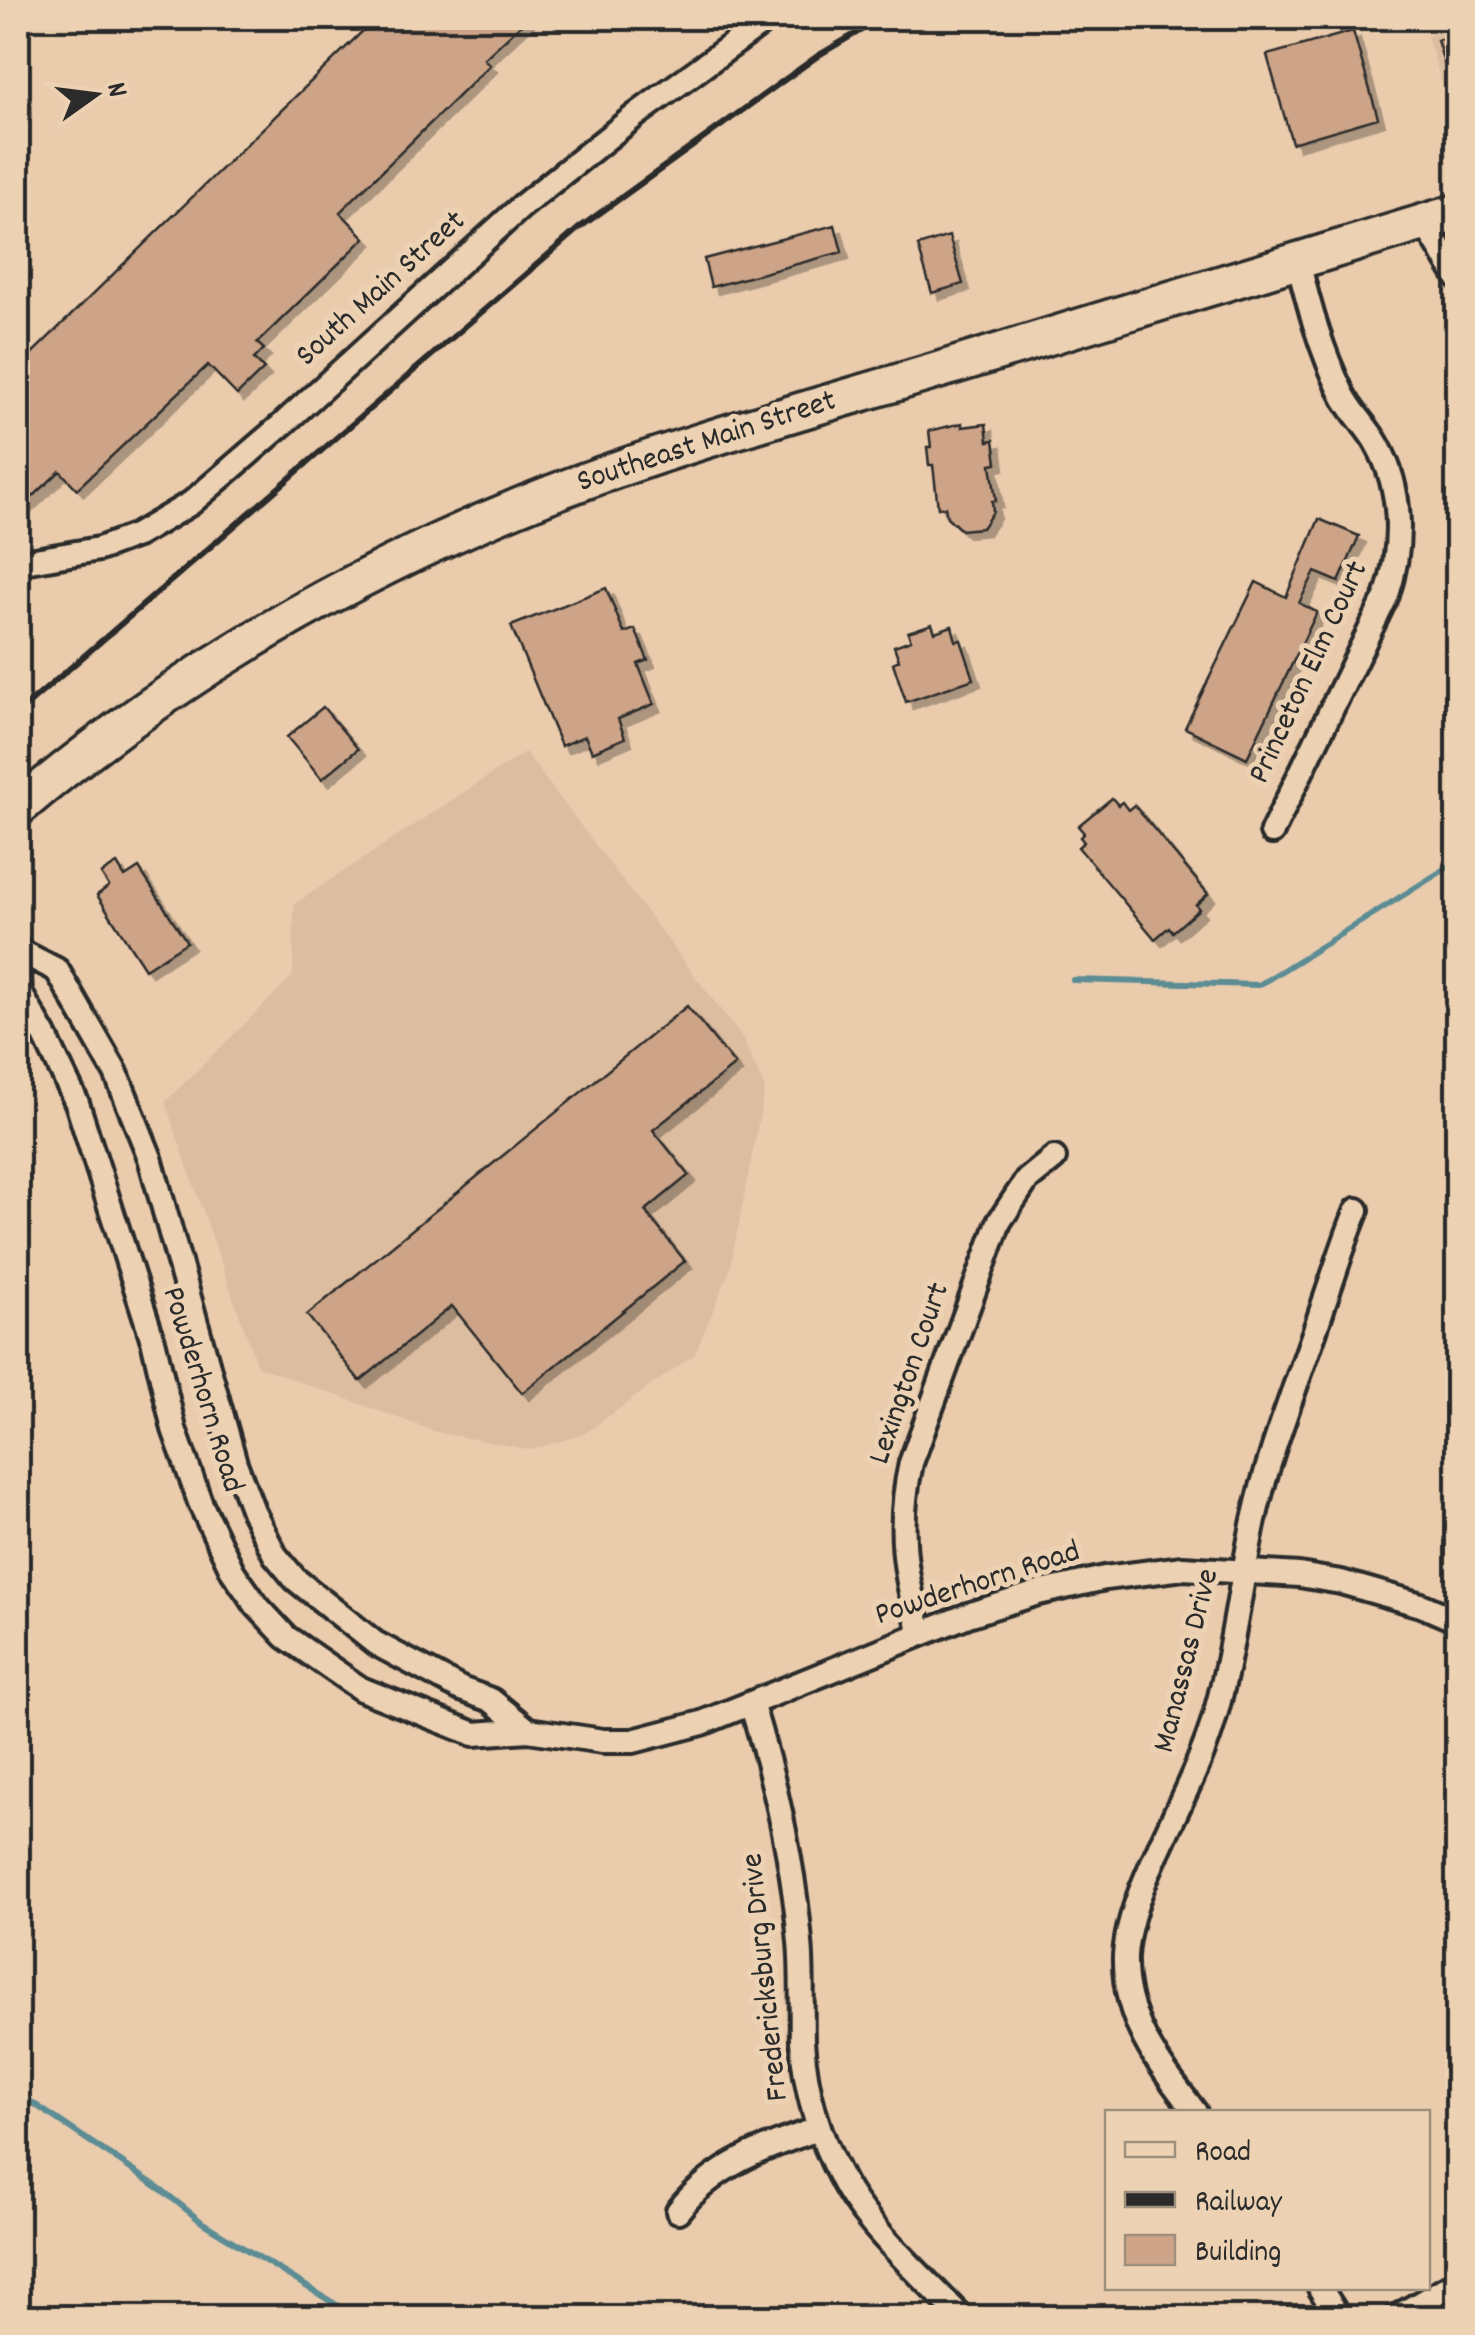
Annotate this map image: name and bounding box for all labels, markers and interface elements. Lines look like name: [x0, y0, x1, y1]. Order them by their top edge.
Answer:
north arrow: [45, 45, 145, 145]
text: N: [93, 79, 135, 102]
street label: South Main Street: [287, 201, 478, 379]
street label: Southeast Main Street: [572, 379, 843, 507]
street label: Princeton Elm Court: [1238, 554, 1382, 792]
street label: Lexington Court: [858, 1277, 964, 1471]
street label: Powderhorn Road: [148, 1281, 254, 1499]
street label: Powderhorn Road: [870, 1530, 1086, 1640]
street label: Manassas Drive: [1143, 1564, 1233, 1758]
street label: Fredericksburg Drive: [731, 1851, 803, 2103]
legend: [1105, 2110, 1430, 2290]
text: Road: [1195, 2133, 1251, 2176]
text: Railway: [1195, 2183, 1283, 2226]
text: Building: [1195, 2233, 1281, 2276]

